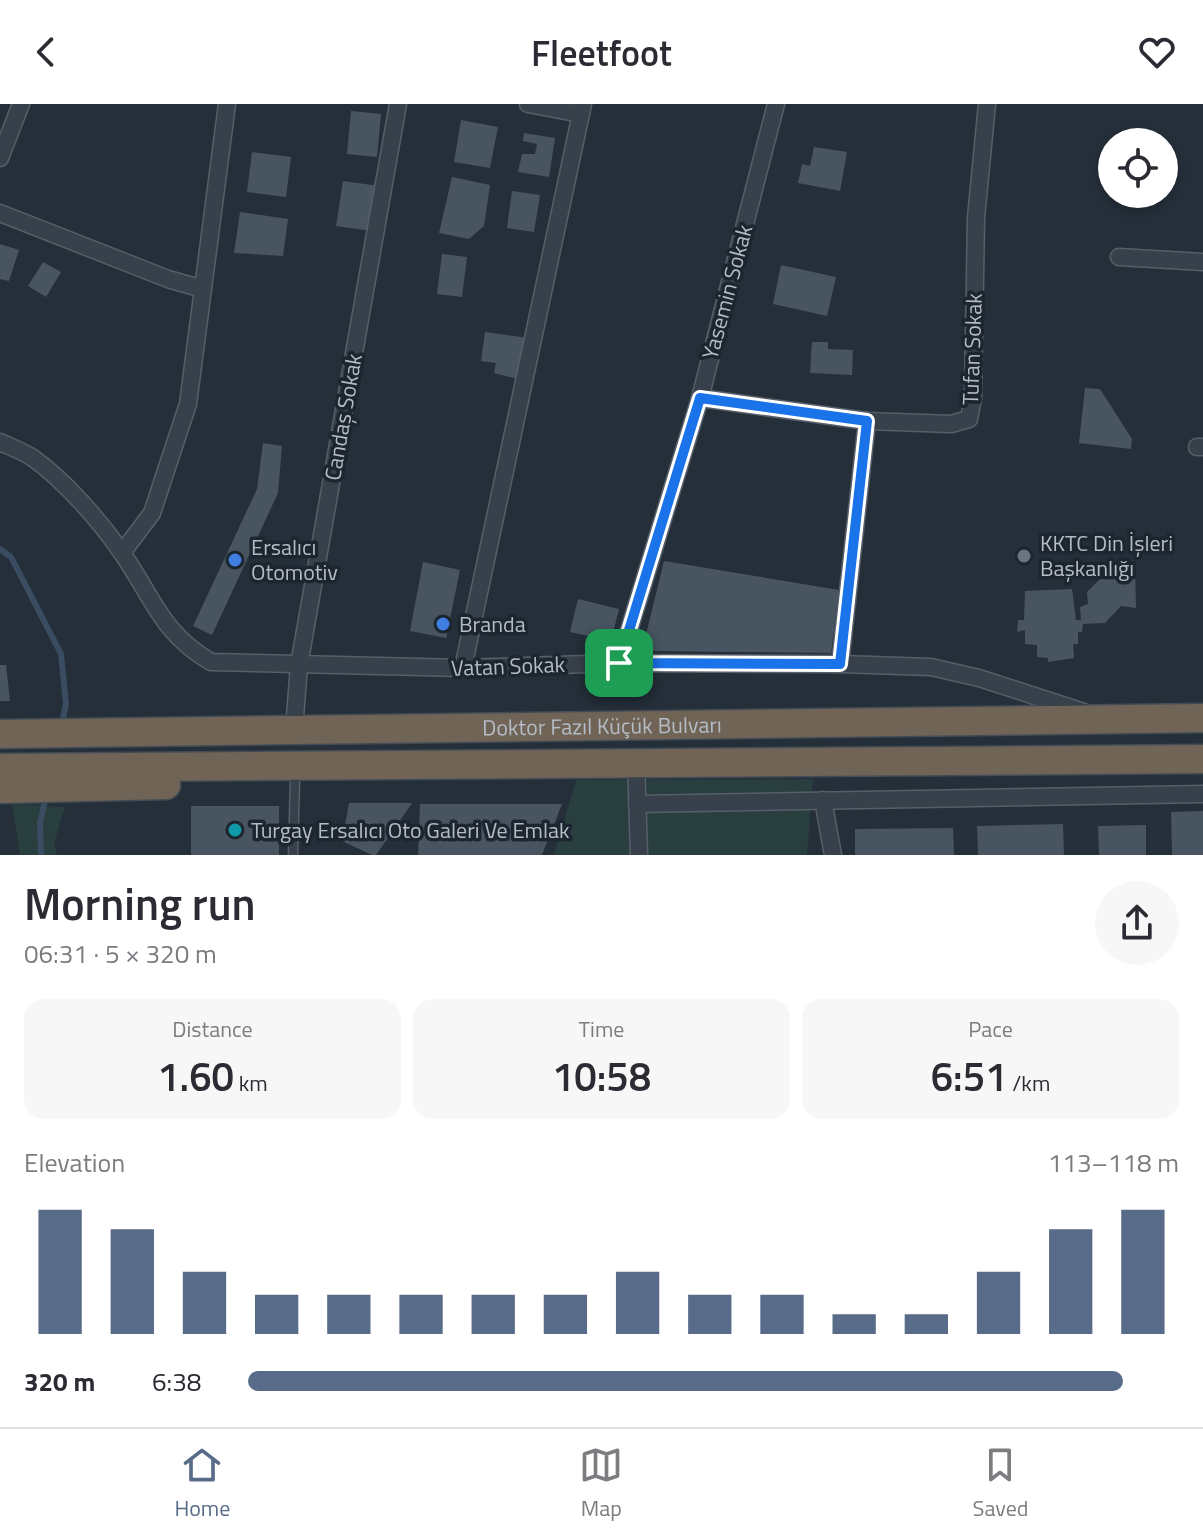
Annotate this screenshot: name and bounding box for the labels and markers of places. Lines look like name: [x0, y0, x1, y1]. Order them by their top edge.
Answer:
place label: KKTC Din İşleri Başkanlığı: [1040, 526, 1173, 585]
place label: Ersalıcı Otomotiv: [251, 530, 338, 589]
marker: KKTC Din İşleri Başkanlığı: [1015, 547, 1033, 565]
marker: Ersalıcı Otomotiv: [226, 551, 244, 569]
place label: Branda: [459, 607, 526, 641]
marker: Branda: [434, 615, 452, 633]
pin: [585, 629, 653, 697]
place label: Turgay Ersalıcı Oto Galeri Ve Emlak: [251, 813, 570, 847]
marker: Turgay Ersalıcı Oto Galeri Ve Emlak: [226, 821, 244, 839]

